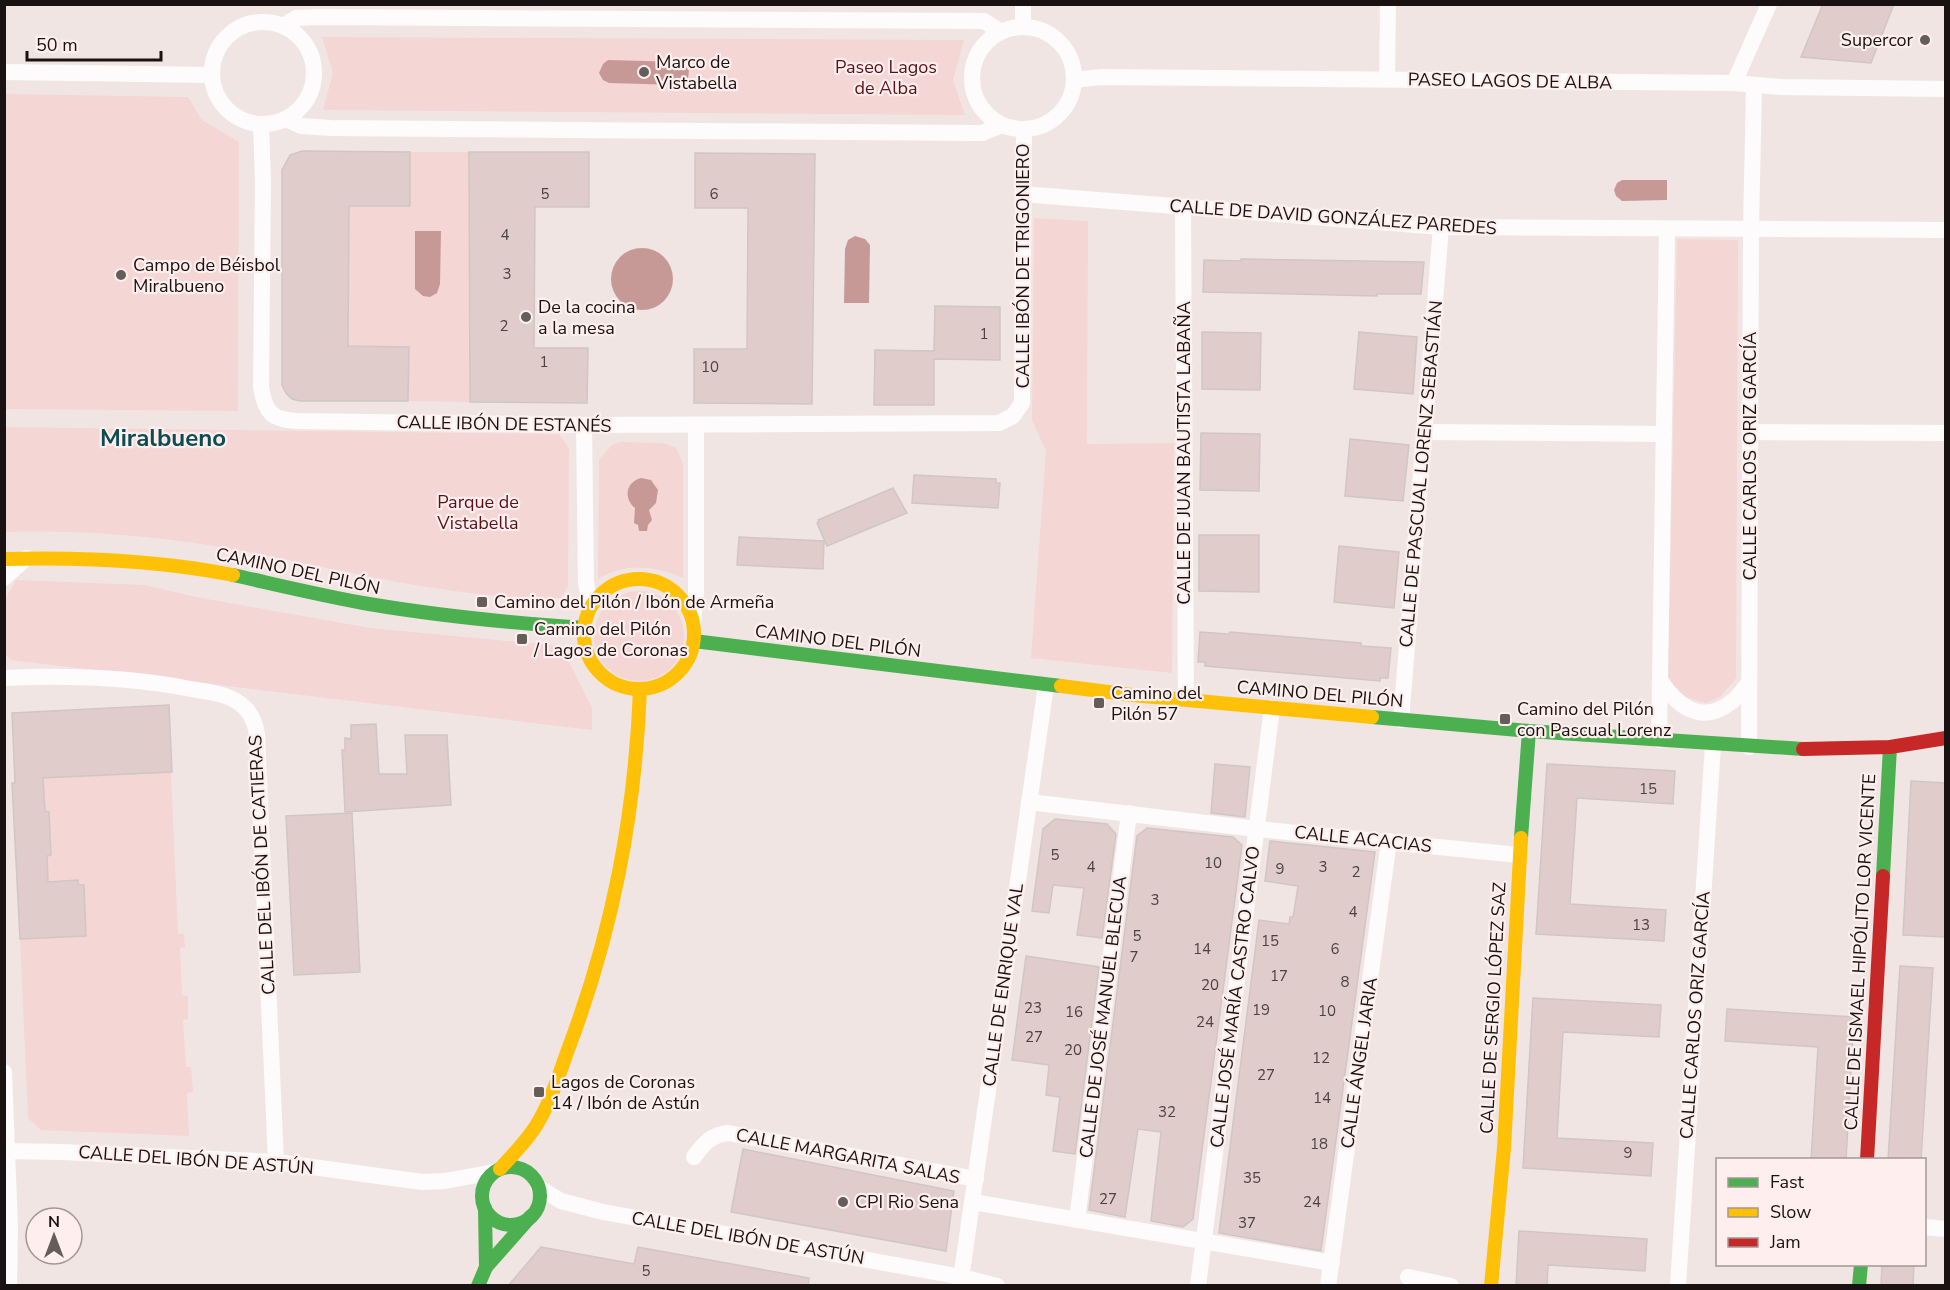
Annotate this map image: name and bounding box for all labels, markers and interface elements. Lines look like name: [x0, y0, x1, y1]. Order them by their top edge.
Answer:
scale bar: [27, 24, 160, 62]
place label: Supercor: [1841, 28, 1914, 52]
text: 50 m: [36, 33, 78, 57]
marker: Supercor: [1918, 33, 1932, 47]
place label: Marco de Vistabella: [655, 50, 737, 95]
park label: Paseo Lagos de Alba: [835, 55, 937, 100]
marker: Marco de Vistabella: [637, 65, 651, 79]
street label: PASEO LAGOS DE ALBA: [1408, 67, 1612, 95]
street label: CALLE IBÓN DE TRIGONIERO: [1011, 143, 1035, 389]
house number: 5: [540, 184, 550, 204]
house number: 6: [709, 184, 719, 204]
street label: CALLE DE DAVID GONZÁLEZ PAREDES: [1169, 194, 1497, 240]
house number: 4: [500, 225, 510, 245]
place label: Campo de Béisbol Miralbueno: [133, 253, 281, 298]
house number: 3: [502, 264, 512, 284]
marker: Campo de Béisbol Miralbueno: [114, 268, 128, 282]
place label: De la cocina a la mesa: [538, 295, 636, 340]
street label: CALLE DE PASCUAL LORENZ SEBASTIÁN: [1394, 300, 1448, 648]
street label: CALLE DE JUAN BAUTISTA LABAÑA: [1172, 301, 1196, 605]
marker: De la cocina a la mesa: [519, 310, 533, 324]
house number: 2: [499, 316, 509, 336]
house number: 1: [979, 324, 989, 344]
street label: CALLE CARLOS ORIZ GARCÍA: [1738, 332, 1762, 580]
house number: 1: [539, 352, 549, 372]
house number: 10: [701, 357, 719, 377]
street label: CALLE IBÓN DE ESTANÉS: [396, 410, 612, 438]
district label: Miralbueno: [100, 422, 226, 454]
park label: Parque de Vistabella: [436, 490, 519, 535]
street label: CAMINO DEL PILÓN: [214, 542, 382, 600]
place label: Camino del Pilón / Ibón de Armeña: [494, 590, 774, 614]
marker: Camino del Pilón / Ibón de Armeña: [475, 595, 489, 609]
place label: Camino del Pilón / Lagos de Coronas: [533, 617, 688, 662]
street label: CAMINO DEL PILÓN: [754, 619, 922, 663]
marker: Camino del Pilón / Lagos de Coronas: [515, 632, 529, 646]
street label: CAMINO DEL PILÓN: [1236, 675, 1404, 713]
place label: Camino del Pilón 57: [1111, 681, 1203, 726]
marker: Camino del Pilón 57: [1092, 696, 1106, 710]
place label: Camino del Pilón con Pascual Lorenz: [1517, 697, 1671, 742]
marker: Camino del Pilón con Pascual Lorenz: [1498, 712, 1512, 726]
street label: CALLE DEL IBÓN DE CATIERAS: [243, 734, 281, 996]
street label: CALLE DE ISMAEL HIPÓLITO LOR VICENTE: [1839, 773, 1881, 1131]
house number: 15: [1639, 779, 1657, 799]
street label: CALLE ACACIAS: [1293, 820, 1433, 858]
house number: 5: [1050, 845, 1060, 865]
street label: CALLE JOSÉ MARÍA CASTRO CALVO: [1205, 845, 1265, 1149]
house number: 10: [1204, 853, 1222, 873]
house number: 4: [1086, 857, 1096, 877]
house number: 3: [1318, 857, 1328, 877]
house number: 9: [1275, 859, 1285, 879]
house number: 2: [1351, 862, 1361, 882]
street label: CALLE DE JOSÉ MANUEL BLECUA: [1074, 874, 1132, 1160]
street label: CALLE DE SERGIO LÓPEZ SAZ: [1474, 881, 1512, 1135]
street label: CALLE DE ENRIQUE VAL: [977, 882, 1029, 1088]
house number: 3: [1150, 890, 1160, 910]
street label: CALLE CARLOS ORIZ GARCÍA: [1674, 890, 1716, 1140]
house number: 4: [1348, 902, 1358, 922]
house number: 13: [1632, 915, 1650, 935]
house number: 5: [1132, 926, 1142, 946]
house number: 15: [1261, 931, 1279, 951]
house number: 14: [1193, 939, 1211, 959]
house number: 6: [1330, 939, 1340, 959]
house number: 7: [1129, 947, 1139, 967]
house number: 17: [1270, 966, 1288, 986]
house number: 8: [1340, 972, 1350, 992]
house number: 20: [1201, 975, 1219, 995]
street label: CALLE ÁNGEL JARIA: [1335, 976, 1383, 1150]
house number: 23: [1024, 998, 1042, 1018]
house number: 19: [1252, 1000, 1270, 1020]
house number: 10: [1318, 1001, 1336, 1021]
house number: 16: [1065, 1002, 1083, 1022]
house number: 24: [1196, 1012, 1214, 1032]
house number: 27: [1025, 1027, 1043, 1047]
house number: 20: [1064, 1040, 1082, 1060]
house number: 12: [1312, 1048, 1330, 1068]
house number: 27: [1257, 1065, 1275, 1085]
place label: Lagos de Coronas 14 / Ibón de Astún: [551, 1070, 700, 1115]
marker: Lagos de Coronas 14 / Ibón de Astún: [532, 1085, 546, 1099]
house number: 14: [1313, 1088, 1331, 1108]
house number: 32: [1158, 1102, 1176, 1122]
street label: CALLE MARGARITA SALAS: [734, 1122, 962, 1190]
house number: 18: [1310, 1134, 1328, 1154]
street label: CALLE DEL IBÓN DE ASTÚN: [77, 1140, 315, 1180]
house number: 9: [1623, 1143, 1633, 1163]
legend: [1716, 1158, 1926, 1266]
house number: 35: [1243, 1168, 1261, 1188]
text: Fast: [1770, 1170, 1805, 1194]
house number: 27: [1099, 1189, 1117, 1209]
place label: CPI Rio Sena: [855, 1190, 959, 1214]
house number: 24: [1303, 1192, 1321, 1212]
marker: CPI Rio Sena: [836, 1195, 850, 1209]
text: Slow: [1770, 1200, 1811, 1224]
north arrow: [24, 1206, 84, 1266]
street label: CALLE DEL IBÓN DE ASTÚN: [630, 1206, 866, 1270]
text: N: [48, 1211, 60, 1233]
house number: 37: [1238, 1213, 1256, 1233]
text: Jam: [1769, 1230, 1801, 1254]
house number: 5: [641, 1261, 651, 1281]

